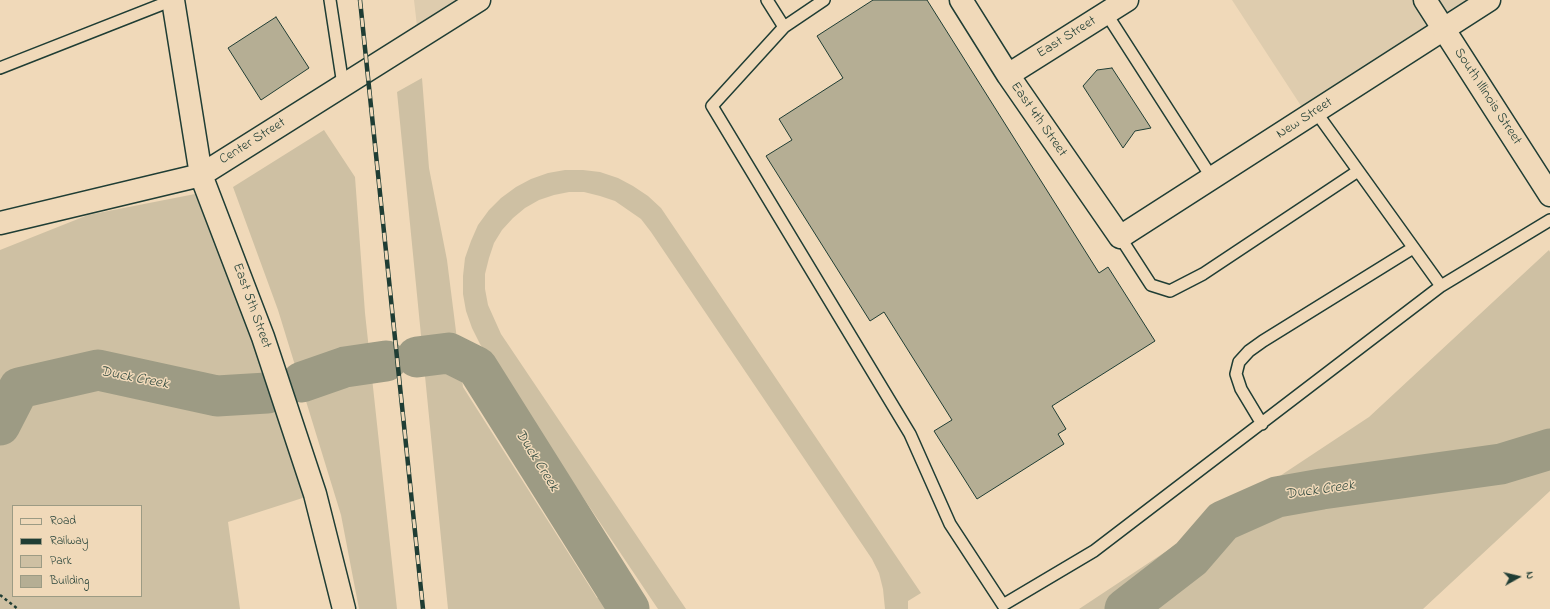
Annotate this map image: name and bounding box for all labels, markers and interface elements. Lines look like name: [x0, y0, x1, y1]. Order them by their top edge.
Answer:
street label: East Street: [1034, 13, 1100, 63]
street label: South Illinois Street: [1449, 45, 1525, 149]
street label: East 4th Street: [1006, 79, 1070, 161]
street label: New Street: [1274, 95, 1336, 143]
street label: Center Street: [217, 115, 289, 169]
street label: East 5th Street: [228, 261, 274, 351]
water label: Duck Creek: [98, 364, 170, 394]
water label: Duck Creek: [510, 427, 562, 495]
water label: Duck Creek: [1284, 477, 1356, 505]
legend: [12, 505, 142, 597]
text: Road: [50, 512, 76, 530]
text: Railway: [50, 532, 88, 550]
text: Park: [50, 552, 72, 570]
north arrow: [1498, 557, 1538, 597]
text: N: [1521, 571, 1538, 580]
text: Building: [50, 572, 89, 590]

